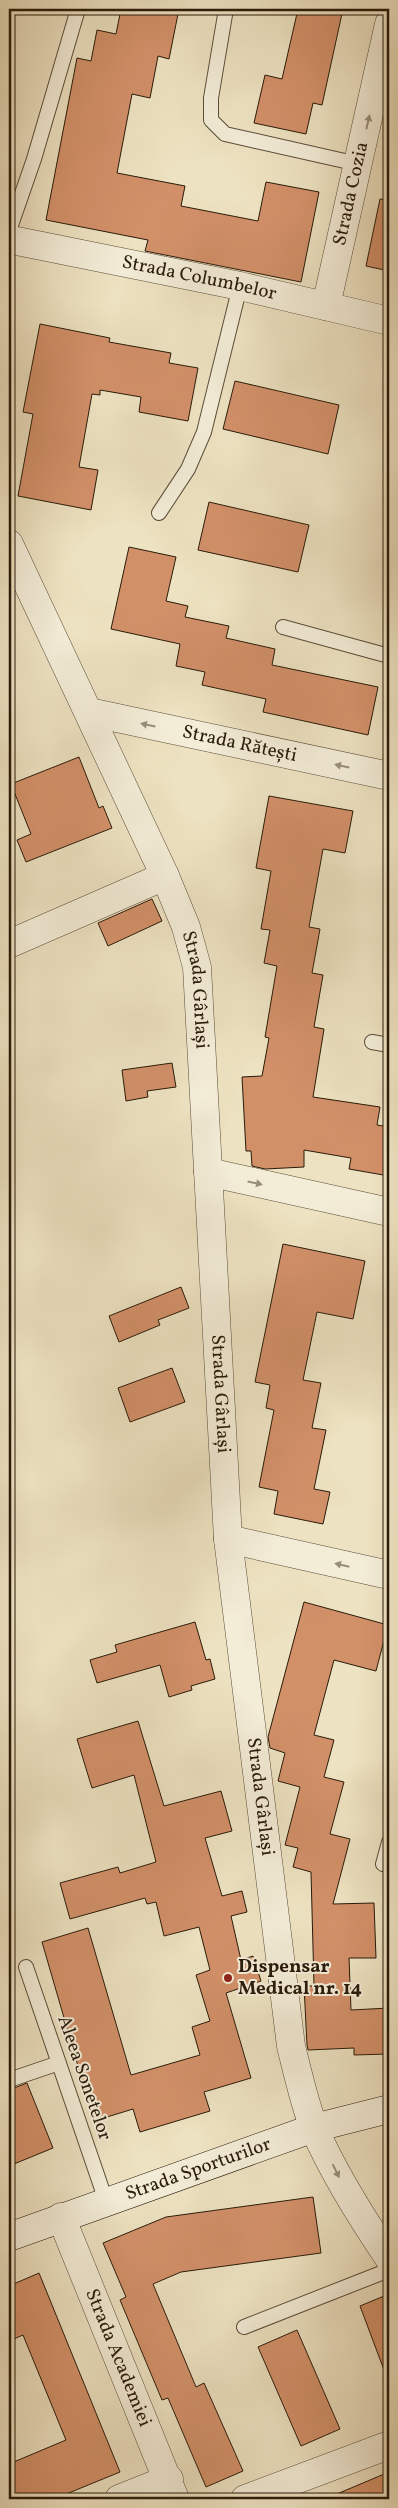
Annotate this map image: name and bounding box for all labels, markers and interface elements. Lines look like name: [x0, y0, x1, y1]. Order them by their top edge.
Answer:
one-way arrow: [364, 113, 372, 129]
street label: Strada Cozia: [327, 139, 375, 248]
street label: Strada Columbelor: [120, 249, 279, 307]
street label: Strada Rătești: [180, 719, 300, 769]
one-way arrow: [140, 720, 156, 728]
one-way arrow: [334, 762, 349, 770]
street label: Strada Gârlași: [175, 928, 214, 1050]
one-way arrow: [248, 1179, 264, 1187]
street label: Strada Gârlași: [204, 1334, 236, 1454]
one-way arrow: [334, 1561, 349, 1569]
street label: Strada Gârlași: [240, 1736, 280, 1858]
place label: Dispensar Medical nr. 14: [238, 1954, 362, 2002]
marker: Dispensar Medical nr. 14: [222, 1972, 234, 1984]
street label: Aleea Sonetelor: [50, 2012, 118, 2144]
street label: Strada Sporturilor: [122, 2131, 275, 2207]
one-way arrow: [331, 2164, 340, 2179]
street label: Strada Academiei: [78, 2285, 158, 2431]

